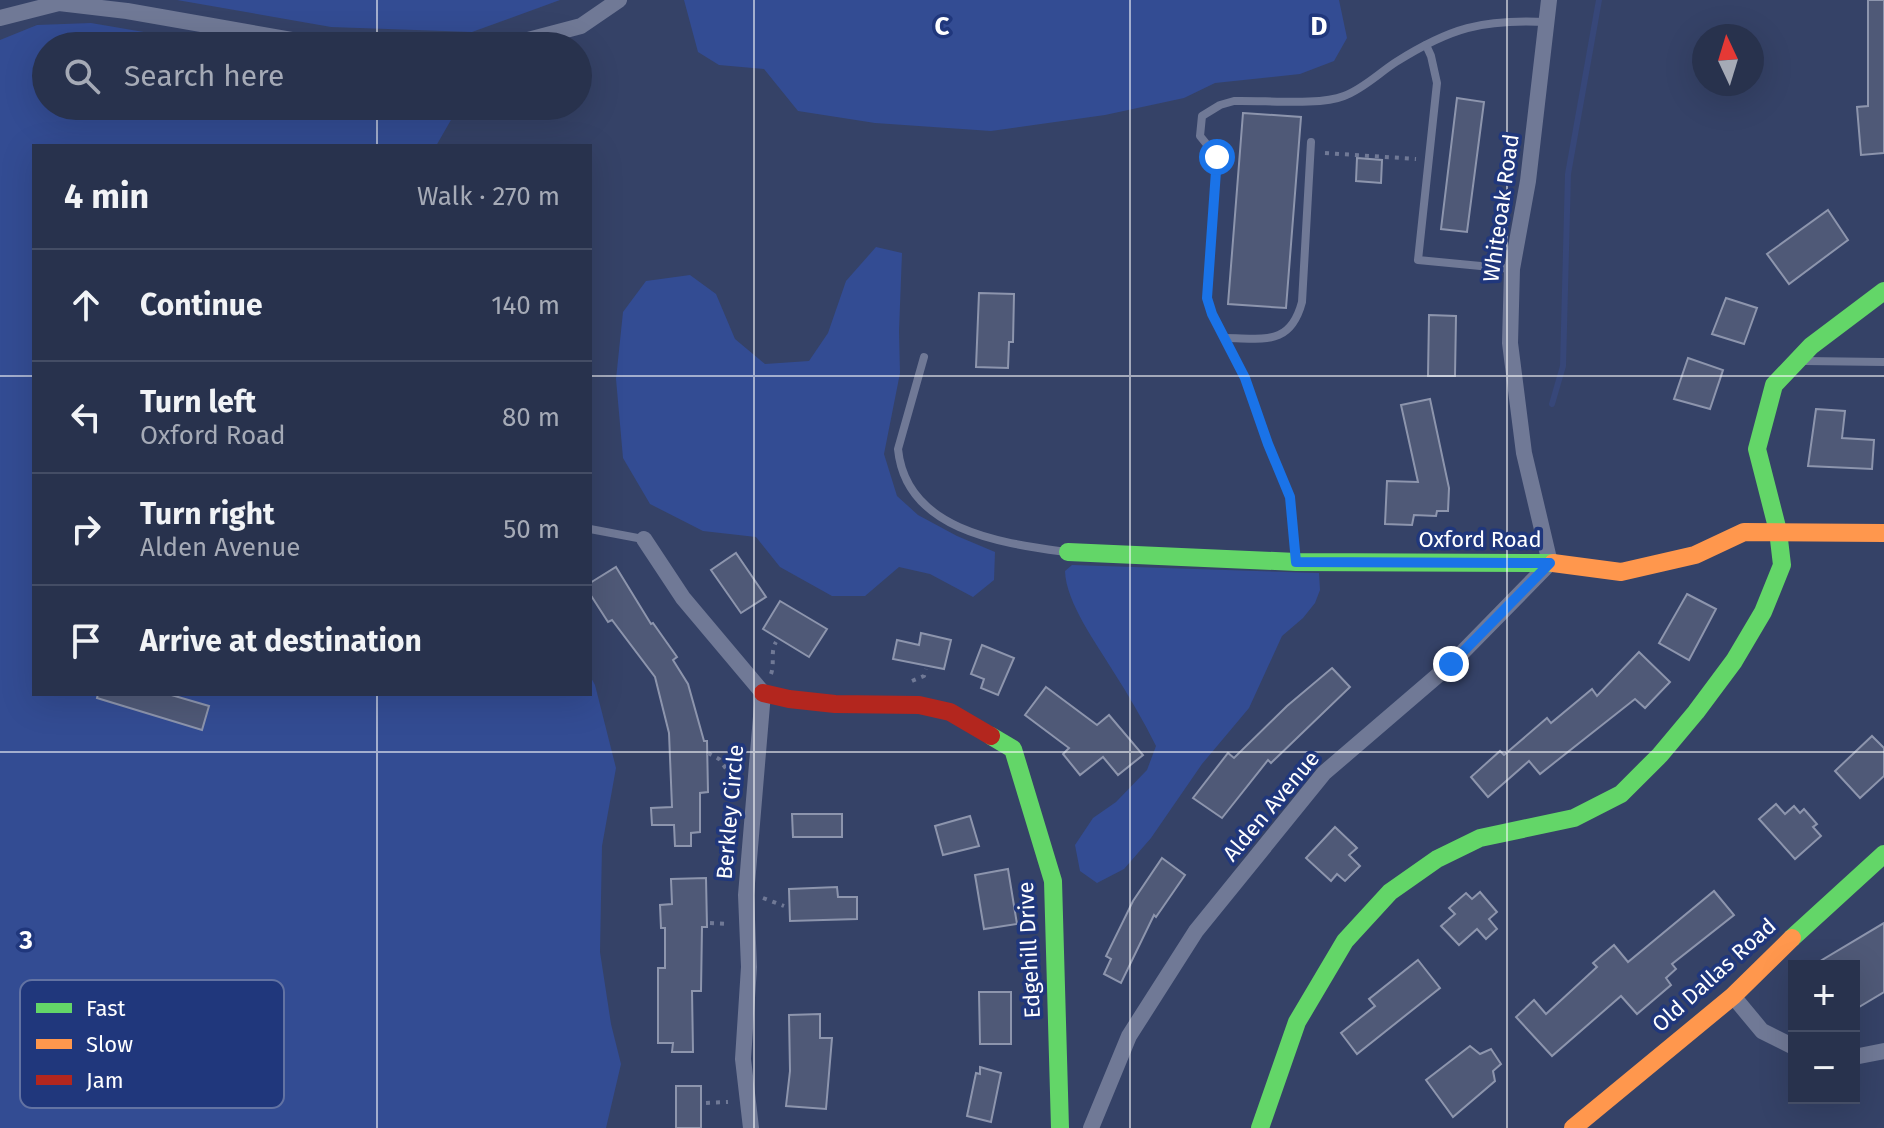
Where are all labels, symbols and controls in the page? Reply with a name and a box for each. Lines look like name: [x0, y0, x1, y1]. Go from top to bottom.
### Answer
text: C: [935, 11, 950, 42]
text: D: [1311, 11, 1328, 42]
north arrow: [1692, 24, 1764, 96]
search box: [32, 32, 592, 120]
icon: search: [60, 54, 104, 98]
text: Search here: [124, 58, 284, 94]
street label: Whiteoak Road: [1477, 132, 1525, 284]
route start: [1199, 139, 1235, 175]
text: 4 min: [64, 176, 149, 217]
text: Walk · 270 m: [417, 181, 560, 212]
icon: ahead: [64, 283, 108, 327]
text: Continue: [140, 287, 263, 323]
text: 140 m: [491, 290, 560, 321]
text: Turn left: [140, 384, 256, 420]
icon: left: [64, 395, 108, 439]
text: 80 m: [502, 402, 560, 433]
text: Oxford Road: [140, 420, 286, 451]
text: Turn right: [140, 496, 275, 532]
icon: right: [64, 507, 108, 551]
text: 50 m: [503, 514, 560, 545]
street label: Oxford Road: [1418, 526, 1542, 553]
text: Alden Avenue: [140, 532, 301, 563]
icon: arrive: [64, 619, 108, 663]
text: Arrive at destination: [140, 623, 422, 659]
route end: [1433, 646, 1469, 682]
street label: Berkley Circle: [711, 743, 749, 881]
street label: Alden Avenue: [1217, 745, 1325, 867]
street label: Edgehill Drive: [1012, 881, 1046, 1019]
street label: Old Dallas Road: [1646, 912, 1782, 1038]
text: 3: [18, 925, 33, 956]
map controls: [1788, 960, 1860, 1104]
button: +: [1788, 960, 1860, 1032]
legend: [20, 980, 284, 1108]
text: Fast: [86, 995, 126, 1022]
text: Slow: [86, 1031, 133, 1058]
button: −: [1788, 1032, 1860, 1104]
text: Jam: [86, 1067, 124, 1094]

